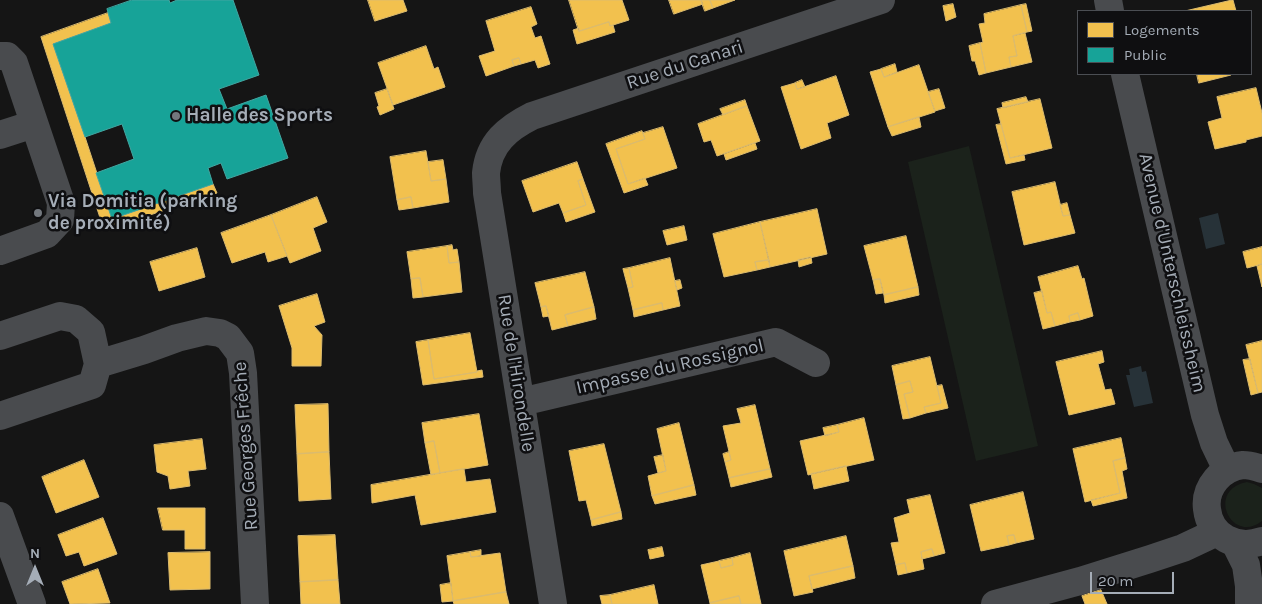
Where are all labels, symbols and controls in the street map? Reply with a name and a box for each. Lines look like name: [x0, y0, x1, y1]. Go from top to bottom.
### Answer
legend: [1077, 10, 1252, 75]
text: Logements: [1124, 21, 1200, 39]
street label: Rue du Canari: [624, 35, 746, 95]
text: Public: [1124, 46, 1167, 64]
place label: Halle des Sports: [186, 105, 333, 127]
marker: Halle des Sports: [170, 110, 182, 122]
street label: Avenue d'Unterschleissheim: [1133, 151, 1211, 395]
place label: Via Domitia (parking de proximité): [48, 191, 237, 235]
marker: Via Domitia (parking de proximité): [32, 207, 44, 219]
street label: Rue de l'Hirondelle: [492, 293, 540, 453]
street label: Impasse du Rossignol: [574, 334, 766, 400]
street label: Rue Georges Frêche: [229, 361, 263, 531]
north arrow: [10, 544, 60, 594]
text: N: [30, 545, 40, 562]
scale bar: [1092, 562, 1176, 594]
text: 20 m: [1098, 572, 1133, 590]

